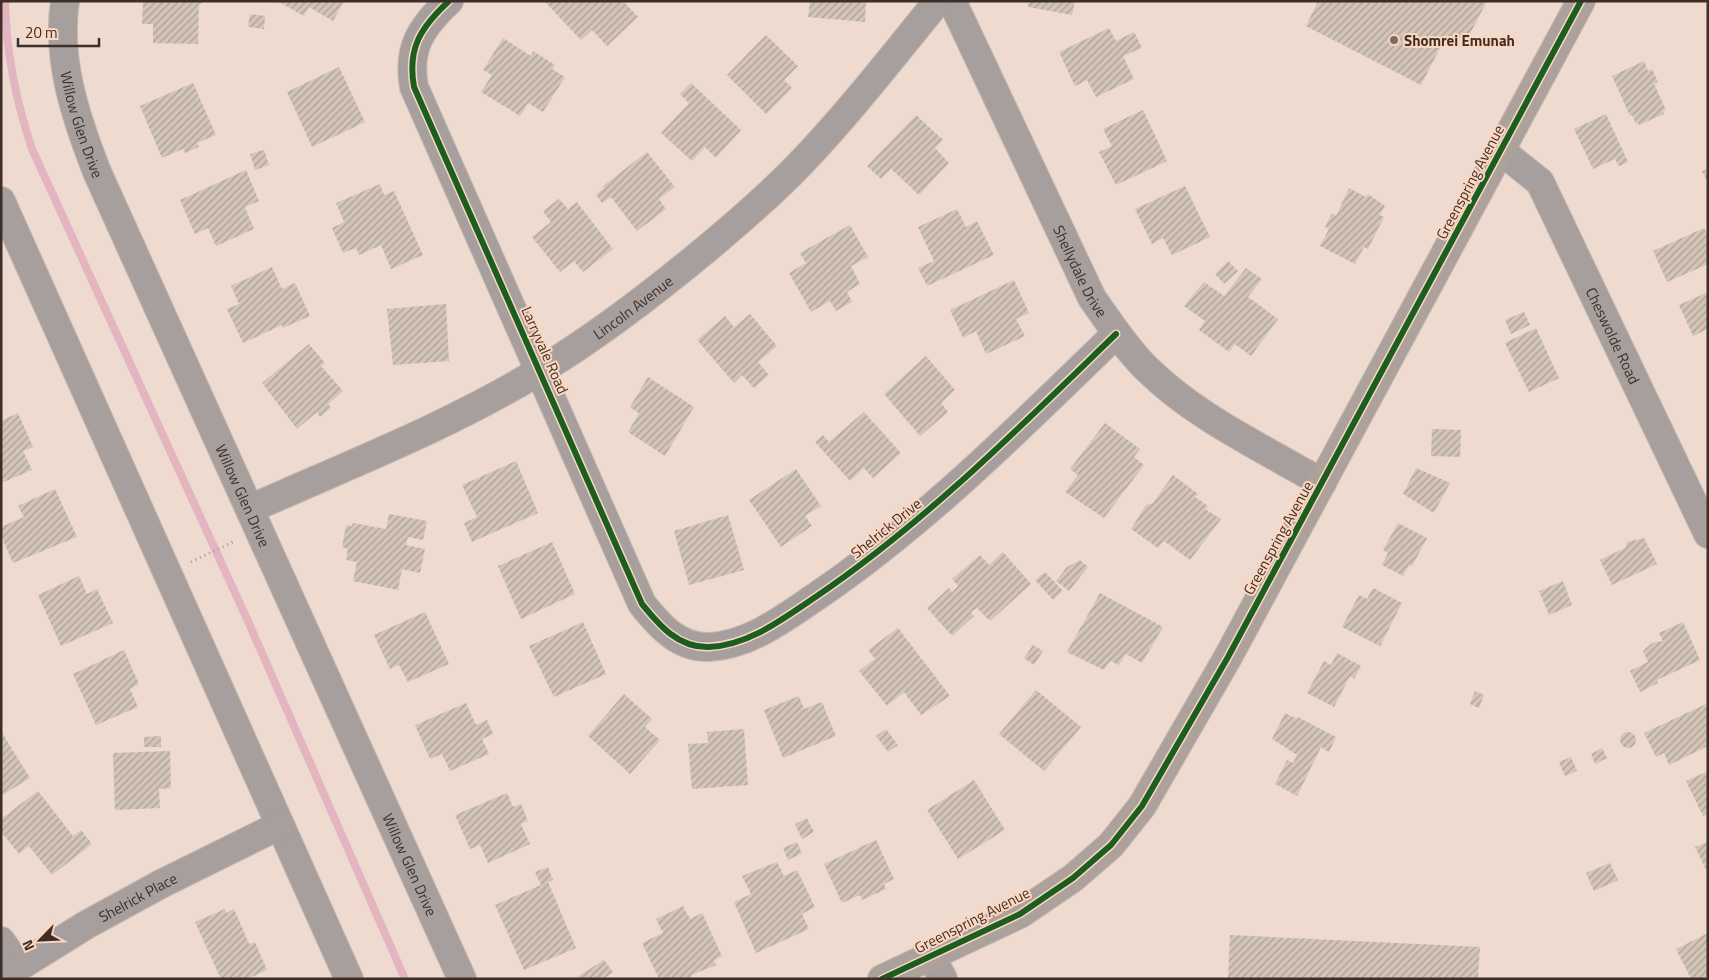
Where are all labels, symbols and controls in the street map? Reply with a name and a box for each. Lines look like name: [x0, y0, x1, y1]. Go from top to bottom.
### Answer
scale bar: [18, 15, 99, 47]
text: 20 m: [25, 21, 58, 44]
place label: Shomrei Emunah: [1404, 29, 1515, 52]
marker: Shomrei Emunah: [1388, 34, 1400, 46]
street label: Willow Glen Drive: [55, 69, 110, 182]
street label: Greenspring Avenue: [1430, 121, 1510, 243]
street label: Shellydale Drive: [1048, 221, 1113, 322]
street label: Lincoln Avenue: [588, 269, 678, 345]
street label: Cheswolde Road: [1580, 283, 1646, 388]
street label: Larryvale Road: [515, 302, 575, 398]
street label: Willow Glen Drive: [210, 440, 277, 551]
street label: Greenspring Avenue: [1237, 477, 1319, 599]
street label: Shelrick Drive: [846, 492, 926, 564]
street label: Willow Glen Drive: [377, 809, 443, 920]
street label: Shelrick Place: [94, 866, 181, 928]
street label: Greenspring Avenue: [910, 881, 1034, 959]
north arrow: [15, 915, 65, 965]
text: N: [16, 937, 39, 954]

